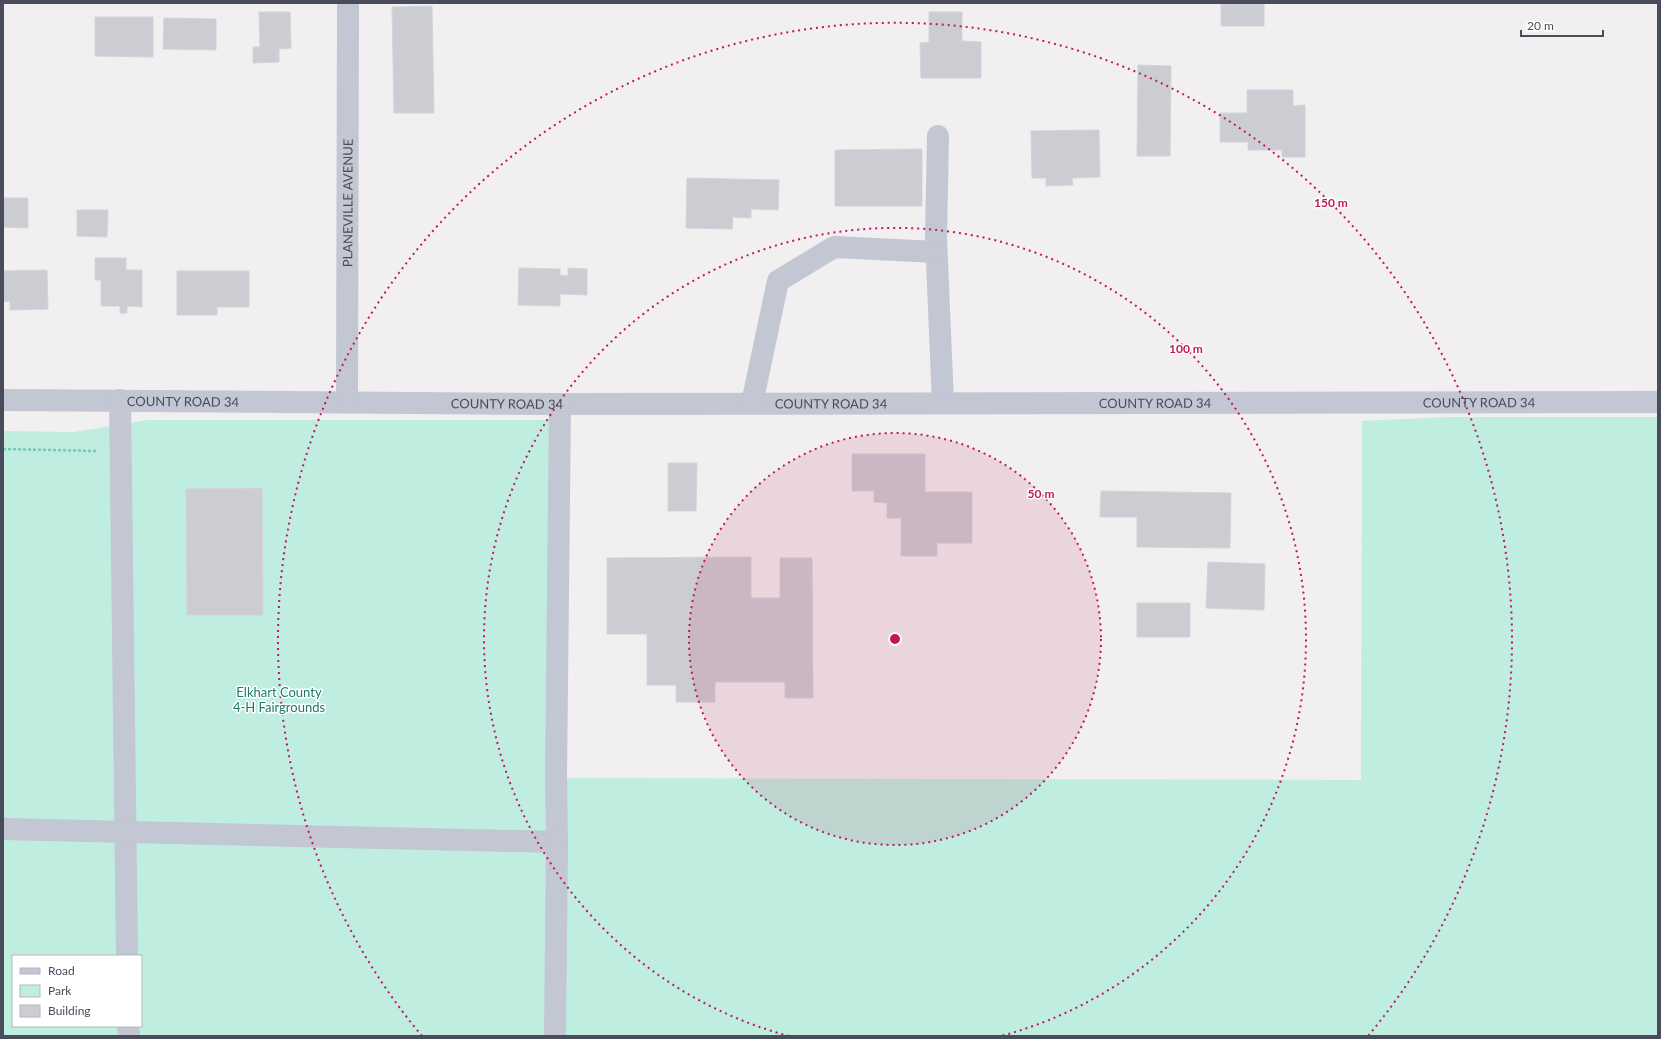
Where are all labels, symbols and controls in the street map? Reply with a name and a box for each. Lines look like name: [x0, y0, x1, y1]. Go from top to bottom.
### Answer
scale bar: [1521, 12, 1603, 38]
text: 20 m: [1527, 18, 1554, 33]
street label: PLANEVILLE AVENUE: [339, 139, 356, 267]
text: 150 m: [1314, 195, 1348, 210]
text: 100 m: [1169, 341, 1203, 356]
street label: COUNTY ROAD 34: [127, 393, 240, 410]
street label: COUNTY ROAD 34: [1423, 394, 1536, 410]
street label: COUNTY ROAD 34: [451, 395, 564, 412]
street label: COUNTY ROAD 34: [775, 395, 888, 412]
street label: COUNTY ROAD 34: [1099, 395, 1212, 411]
text: 50 m: [1028, 486, 1054, 501]
centre of rings: [888, 632, 902, 646]
park label: Elkhart County 4-H Fairgrounds: [233, 684, 325, 715]
legend: [12, 955, 142, 1027]
text: Road: [48, 963, 75, 978]
text: Park: [48, 983, 72, 998]
text: Building: [48, 1003, 91, 1018]

